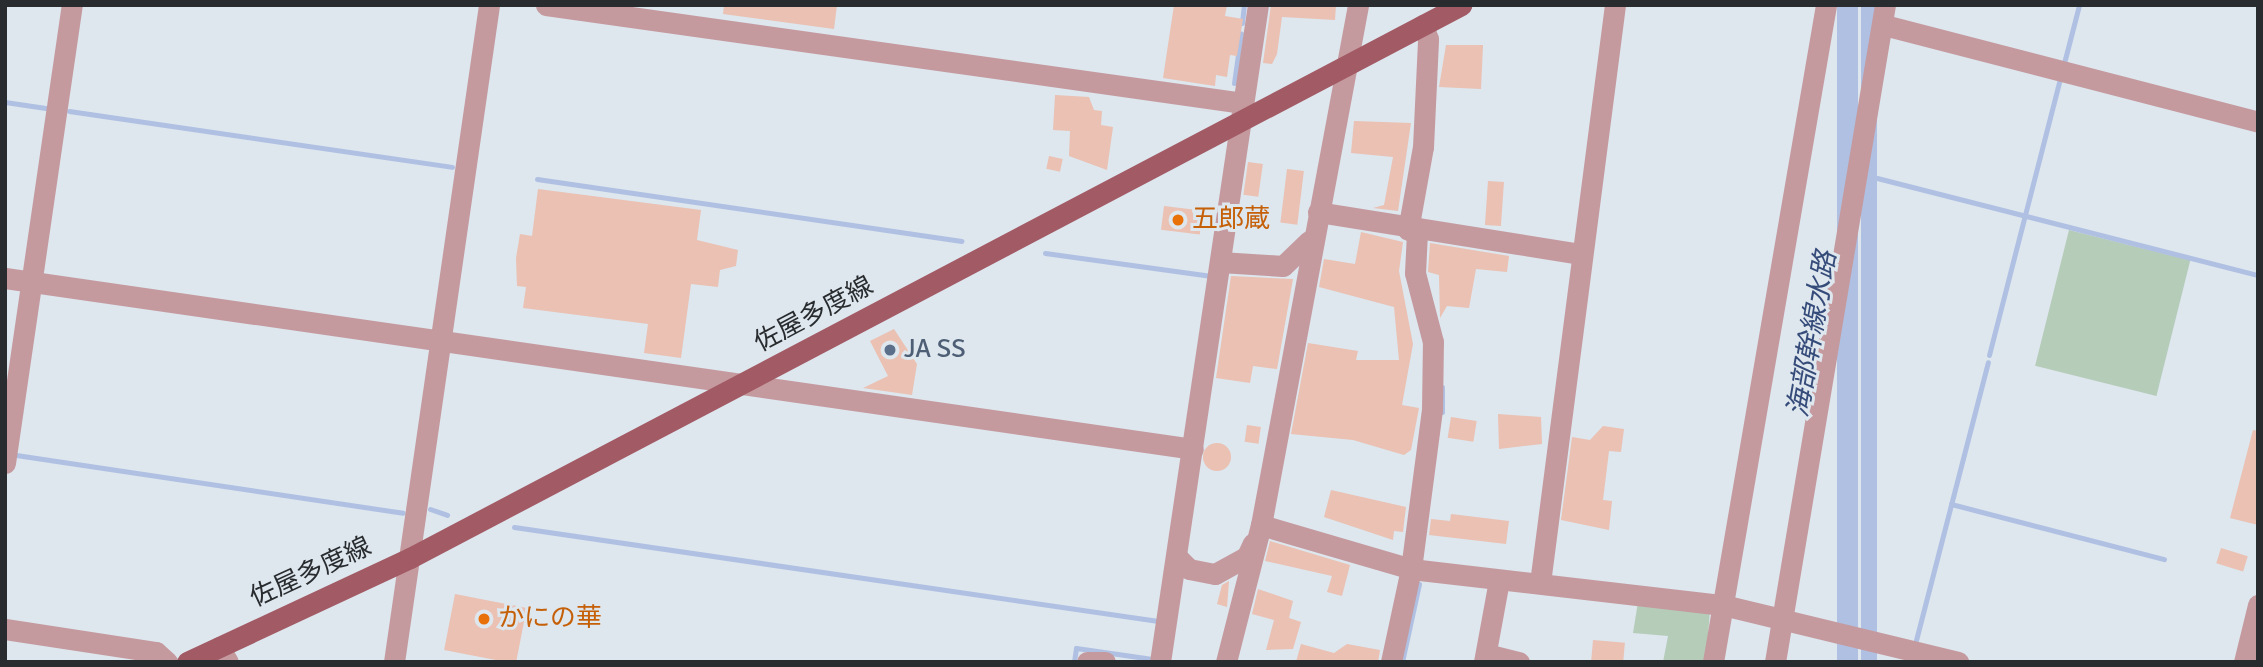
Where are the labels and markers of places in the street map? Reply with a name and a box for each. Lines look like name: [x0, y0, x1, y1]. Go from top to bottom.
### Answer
place label: 五郎蔵: [1192, 204, 1270, 236]
marker: 五郎蔵: [1170, 212, 1186, 228]
place label: JA SS: [904, 334, 966, 366]
marker: JA SS: [882, 342, 898, 358]
place label: かにの華: [498, 603, 602, 635]
marker: かにの華: [476, 611, 492, 627]

